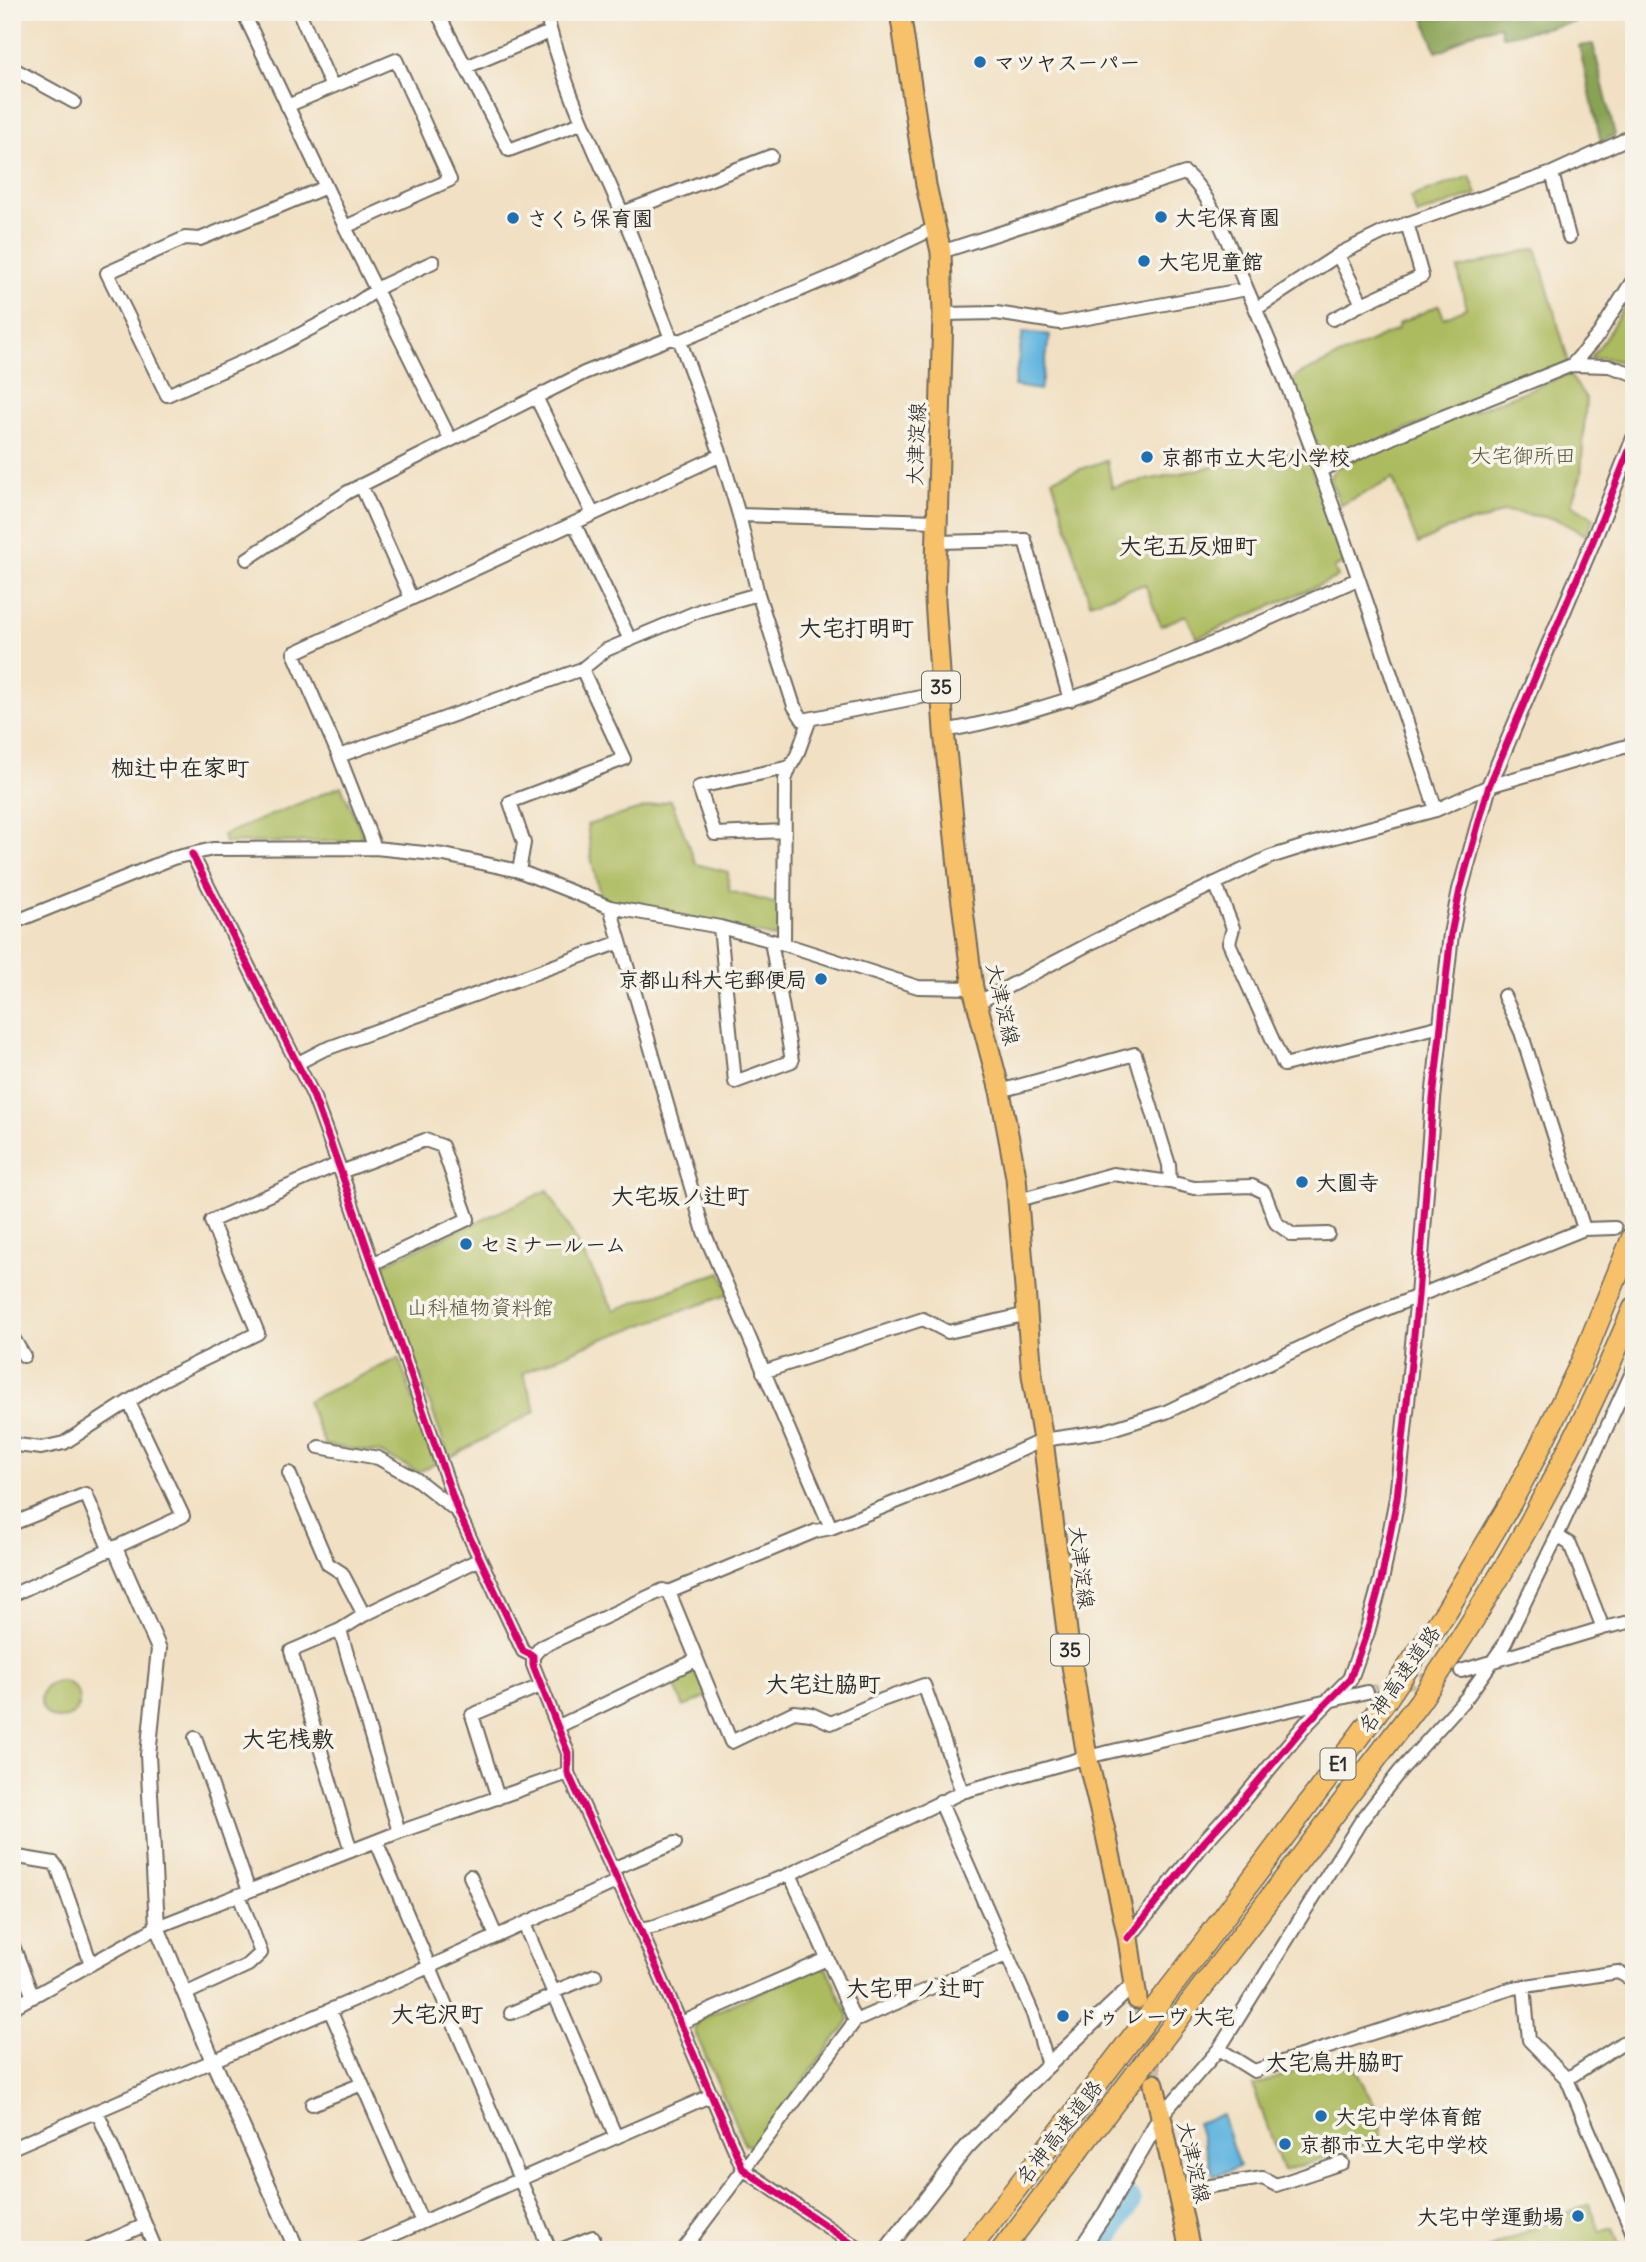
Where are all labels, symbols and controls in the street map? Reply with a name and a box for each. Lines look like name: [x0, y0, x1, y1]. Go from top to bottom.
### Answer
place label: マツヤスーパー: [994, 49, 1140, 76]
marker: マツヤスーパー: [972, 54, 988, 70]
place label: 大宅保育園: [1175, 204, 1280, 231]
place label: さくら保育園: [527, 205, 653, 232]
marker: 大宅保育園: [1153, 209, 1169, 225]
marker: さくら保育園: [505, 210, 521, 226]
place label: 大宅児童館: [1158, 248, 1263, 275]
marker: 大宅児童館: [1136, 253, 1152, 269]
street label: 大津淀線: [901, 402, 931, 486]
park label: 大宅御所田: [1471, 442, 1576, 469]
place label: 京都市立大宅小学校: [1161, 444, 1350, 471]
marker: 京都市立大宅小学校: [1139, 449, 1155, 465]
district label: 大宅五反畑町: [1119, 531, 1257, 560]
district label: 大宅打明町: [799, 613, 914, 642]
road number: 35: [922, 672, 960, 702]
district label: 椥辻中在家町: [111, 753, 249, 782]
street label: 大津淀線: [980, 960, 1026, 1048]
place label: 京都山科大宅郵便局: [618, 966, 807, 993]
marker: 京都山科大宅郵便局: [813, 971, 829, 987]
place label: 大圓寺: [1316, 1169, 1379, 1196]
marker: 大圓寺: [1294, 1174, 1310, 1190]
district label: 大宅坂ノ辻町: [611, 1181, 749, 1210]
place label: セミナールーム: [480, 1231, 626, 1258]
marker: セミナールーム: [458, 1236, 474, 1252]
park label: 山科植物資料館: [407, 1294, 554, 1321]
street label: 大津淀線: [1063, 1524, 1101, 1610]
street label: 名神高速道路: [1352, 1620, 1446, 1738]
road number: 35: [1051, 1634, 1089, 1666]
district label: 大宅辻脇町: [766, 1669, 881, 1698]
district label: 大宅桟敷: [242, 1724, 334, 1753]
road number: E1: [1320, 1748, 1356, 1780]
district label: 大宅甲ノ辻町: [846, 1973, 984, 2002]
district label: 大宅沢町: [391, 1999, 483, 2028]
place label: ドゥ レーヴ 大宅: [1077, 2003, 1235, 2030]
marker: ドゥ レーヴ 大宅: [1055, 2008, 1071, 2024]
district label: 大宅鳥井脇町: [1265, 2047, 1403, 2076]
street label: 名神高速道路: [1010, 2074, 1108, 2190]
place label: 大宅中学体育館: [1335, 2103, 1482, 2130]
marker: 大宅中学体育館: [1313, 2108, 1329, 2124]
street label: 大津淀線: [1171, 2118, 1217, 2206]
place label: 京都市立大宅中学校: [1299, 2131, 1488, 2158]
marker: 京都市立大宅中学校: [1277, 2136, 1293, 2152]
place label: 大宅中学運動場: [1417, 2203, 1564, 2230]
marker: 大宅中学運動場: [1570, 2208, 1586, 2224]

